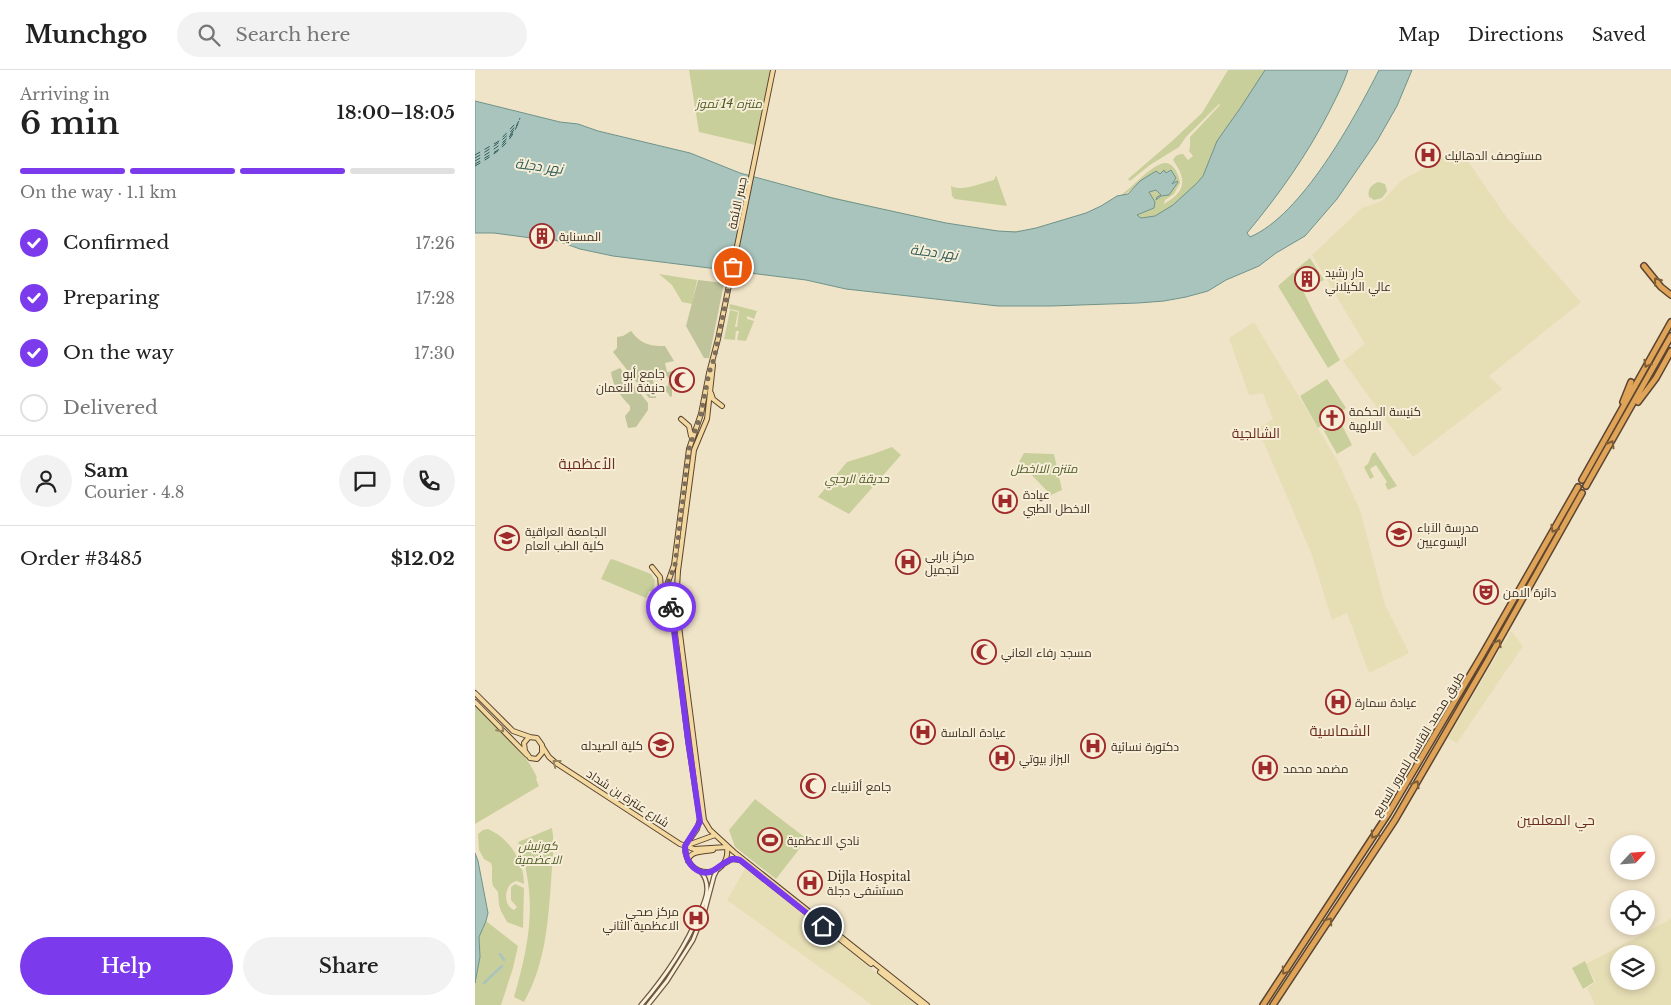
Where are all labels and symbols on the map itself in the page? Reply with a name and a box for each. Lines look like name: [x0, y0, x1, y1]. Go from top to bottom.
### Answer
park label: منتزه 14 تموز: [694, 96, 762, 111]
hospital icon: مستوصف الدهاليك: [1415, 142, 1441, 168]
place label: مستوصف الدهاليك: [1445, 148, 1542, 163]
water label: نهر دجلة: [514, 154, 565, 178]
street label: جسر الائمة: [724, 176, 750, 230]
building icon: المسناية: [529, 223, 555, 249]
place label: المسناية: [559, 229, 601, 244]
water label: نهر دجلة: [909, 240, 960, 264]
pin: [712, 246, 754, 288]
place label: دار رشيد عالي الكيلاني: [1325, 265, 1391, 297]
building icon: دار رشيد عالي الكيلاني: [1294, 266, 1320, 292]
one-way arrow: [1653, 278, 1662, 287]
one-way arrow: [1643, 359, 1653, 368]
place label: جامع أبو حنيفة النعمان: [596, 366, 665, 395]
mosque icon: جامع أبو حنيفة النعمان: [669, 367, 695, 393]
place label: كنيسة الحكمة الالهية: [1349, 404, 1421, 433]
church icon: كنيسة الحكمة الالهية: [1319, 405, 1345, 431]
district label: الشالجية: [1232, 424, 1280, 442]
one-way arrow: [1604, 440, 1614, 449]
district label: الأعظمية: [558, 454, 616, 473]
park label: متنزه الااخطل: [1011, 461, 1078, 476]
park label: حديقة الرحبي: [825, 471, 890, 489]
place label: عيادة الاخطل الطبي: [1023, 487, 1090, 519]
hospital icon: عيادة الاخطل الطبي: [992, 488, 1018, 514]
place label: مدرسة الآباء اليسوعيين: [1417, 520, 1479, 549]
school or university icon: مدرسة الآباء اليسوعيين: [1386, 521, 1412, 547]
place label: الجامعة العراقية كلية الطب العام: [525, 524, 607, 554]
one-way arrow: [1550, 524, 1560, 533]
school or university icon: الجامعة العراقية كلية الطب العام: [494, 525, 520, 551]
place label: مركز باربي لتجميل: [925, 548, 975, 577]
hospital icon: مركز باربي لتجميل: [895, 549, 921, 575]
theatre icon: دائرة الامن: [1473, 579, 1499, 605]
courier: [646, 582, 696, 632]
place label: دائرة الامن: [1503, 585, 1557, 600]
mosque icon: مسجد رفاء العاني: [971, 639, 997, 665]
one-way arrow: [1491, 640, 1501, 649]
place label: مسجد رفاء العاني: [1001, 645, 1092, 663]
street label: طريق محمد القاسم للمرور السريع: [1369, 669, 1468, 820]
hospital icon: عيادة سمارة: [1325, 689, 1351, 715]
place label: عيادة سمارة: [1355, 695, 1417, 710]
hospital icon: عيادة الماسة: [910, 719, 936, 745]
district label: الشماسية: [1309, 721, 1371, 740]
one-way arrow: [495, 723, 504, 732]
place label: عيادة الماسة: [941, 725, 1006, 740]
school or university icon: كلية الصيدله: [648, 732, 674, 758]
hospital icon: دكتورة نسائية: [1080, 733, 1106, 759]
place label: كلية الصيدله: [581, 738, 643, 753]
place label: دكتورة نسائية: [1111, 739, 1179, 754]
hospital icon: البزاز بيوتي: [989, 745, 1015, 771]
place label: البزاز بيوتي: [1019, 751, 1070, 769]
hospital icon: مضمد محمد: [1252, 755, 1278, 781]
one-way arrow: [553, 759, 562, 768]
place label: مضمد محمد: [1283, 761, 1348, 776]
street label: شارع عنترة بن شداد: [583, 766, 672, 831]
mosque icon: جامع ألأنبياء: [800, 773, 826, 799]
place label: جامع ألأنبياء: [831, 779, 891, 795]
one-way arrow: [1410, 780, 1420, 789]
district label: حي المعلمين: [1517, 811, 1595, 832]
sports icon: نادي الاعظمية: [757, 827, 783, 853]
one-way arrow: [1371, 830, 1381, 839]
place label: نادي الاعظمية: [787, 833, 859, 851]
north arrow: [1610, 835, 1655, 880]
park label: كورنيش الاعضمية: [515, 838, 563, 867]
place label: Dijla Hospital مستشفى دجلة: [827, 869, 911, 898]
hospital icon: Dijla Hospital مستشفى دجلة: [797, 870, 823, 896]
place label: مركز صحي الاعظمية الثاني: [603, 904, 679, 936]
hospital icon: مركز صحي الاعظمية الثاني: [683, 905, 709, 931]
pin: [802, 905, 844, 947]
one-way arrow: [1322, 917, 1332, 926]
one-way arrow: [1282, 966, 1291, 975]

